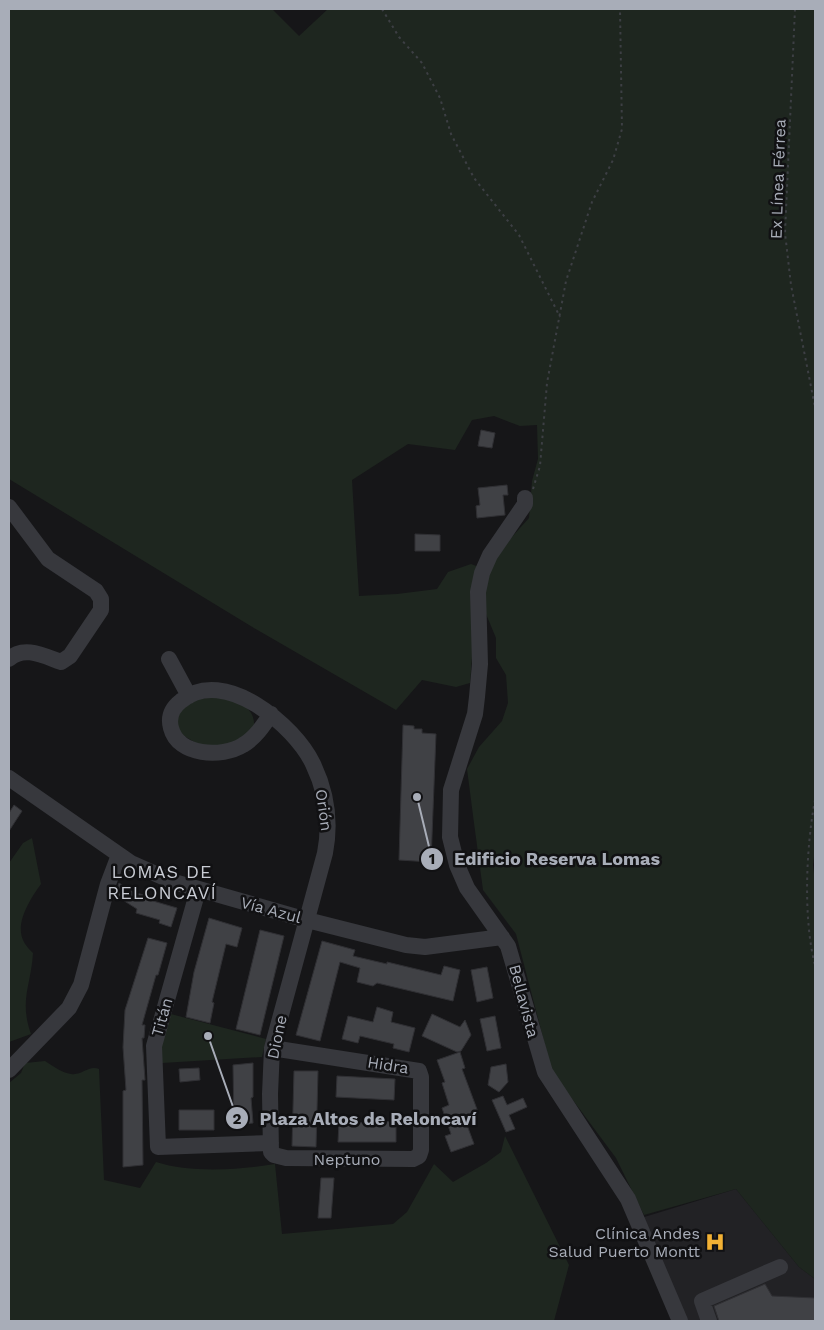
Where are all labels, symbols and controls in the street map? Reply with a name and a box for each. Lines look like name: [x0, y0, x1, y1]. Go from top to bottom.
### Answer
street label: Ex Línea Férrea: [766, 119, 790, 239]
street label: Orión: [312, 788, 336, 832]
callout: Edificio Reserva Lomas: [419, 843, 671, 876]
text: Edificio Reserva Lomas: [454, 848, 660, 869]
text: 1: [429, 850, 435, 868]
district label: LOMAS DE RELONCAVÍ: [107, 861, 217, 903]
street label: Vía Azul: [239, 893, 303, 927]
street label: Bellavista: [505, 962, 543, 1040]
street label: Titán: [147, 995, 177, 1039]
street label: Dione: [263, 1013, 291, 1061]
street label: Hidra: [366, 1052, 410, 1078]
callout: Plaza Altos de Reloncaví: [224, 1102, 487, 1135]
text: Plaza Altos de Reloncaví: [260, 1108, 477, 1129]
text: 2: [233, 1110, 242, 1128]
street label: Neptuno: [314, 1150, 380, 1169]
place label: Clínica Andes Salud Puerto Montt: [549, 1224, 700, 1261]
hospital icon: Clínica Andes Salud Puerto Montt: [704, 1231, 726, 1253]

